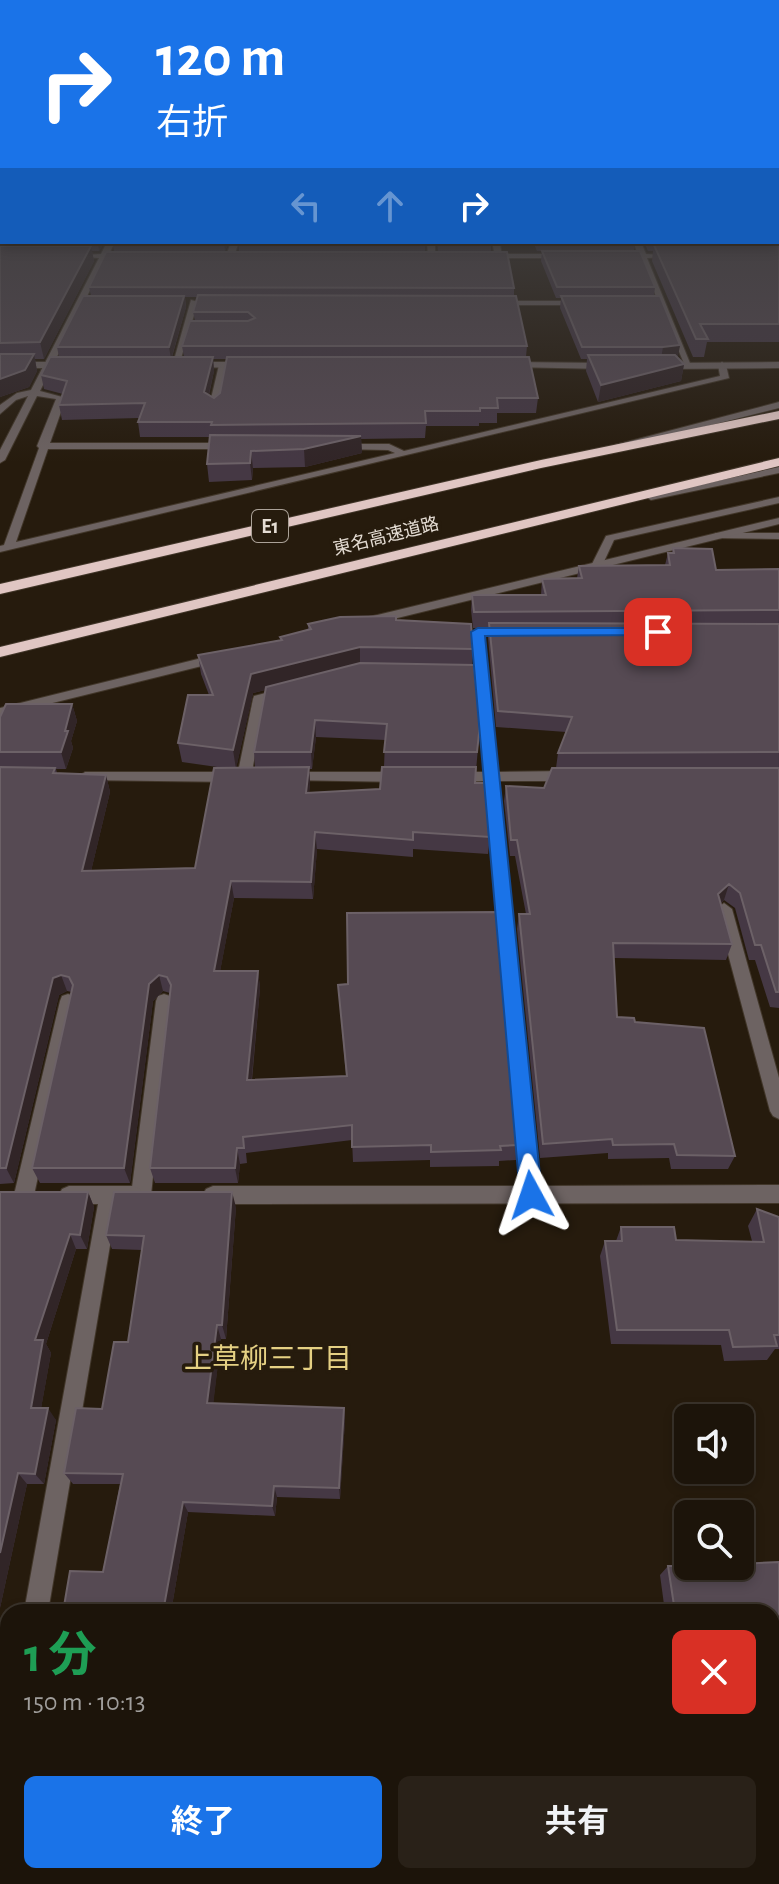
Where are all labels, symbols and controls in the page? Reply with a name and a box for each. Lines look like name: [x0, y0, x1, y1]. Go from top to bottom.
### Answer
text: 120 m: [156, 30, 285, 86]
icon: right: [24, 32, 128, 136]
text: 右折: [156, 105, 228, 141]
icon: left: [284, 184, 328, 228]
icon: ahead: [368, 184, 412, 228]
icon: right: [452, 184, 496, 228]
road number: E1: [252, 510, 288, 542]
street label: 東名高速道路: [331, 513, 441, 559]
pin: [624, 598, 692, 666]
icon: arrive: [636, 610, 680, 654]
position arrow: [489, 1153, 573, 1237]
district label: 上草柳三丁目: [184, 1344, 352, 1374]
map controls: [674, 1404, 754, 1580]
button: sound: [674, 1404, 754, 1484]
button: search: [674, 1500, 754, 1580]
button: close: [672, 1630, 756, 1714]
text: 1 分: [24, 1633, 97, 1681]
text: 150 m · 10:13: [24, 1689, 145, 1715]
button: 終了: [24, 1776, 382, 1868]
button: 共有: [398, 1776, 756, 1868]

